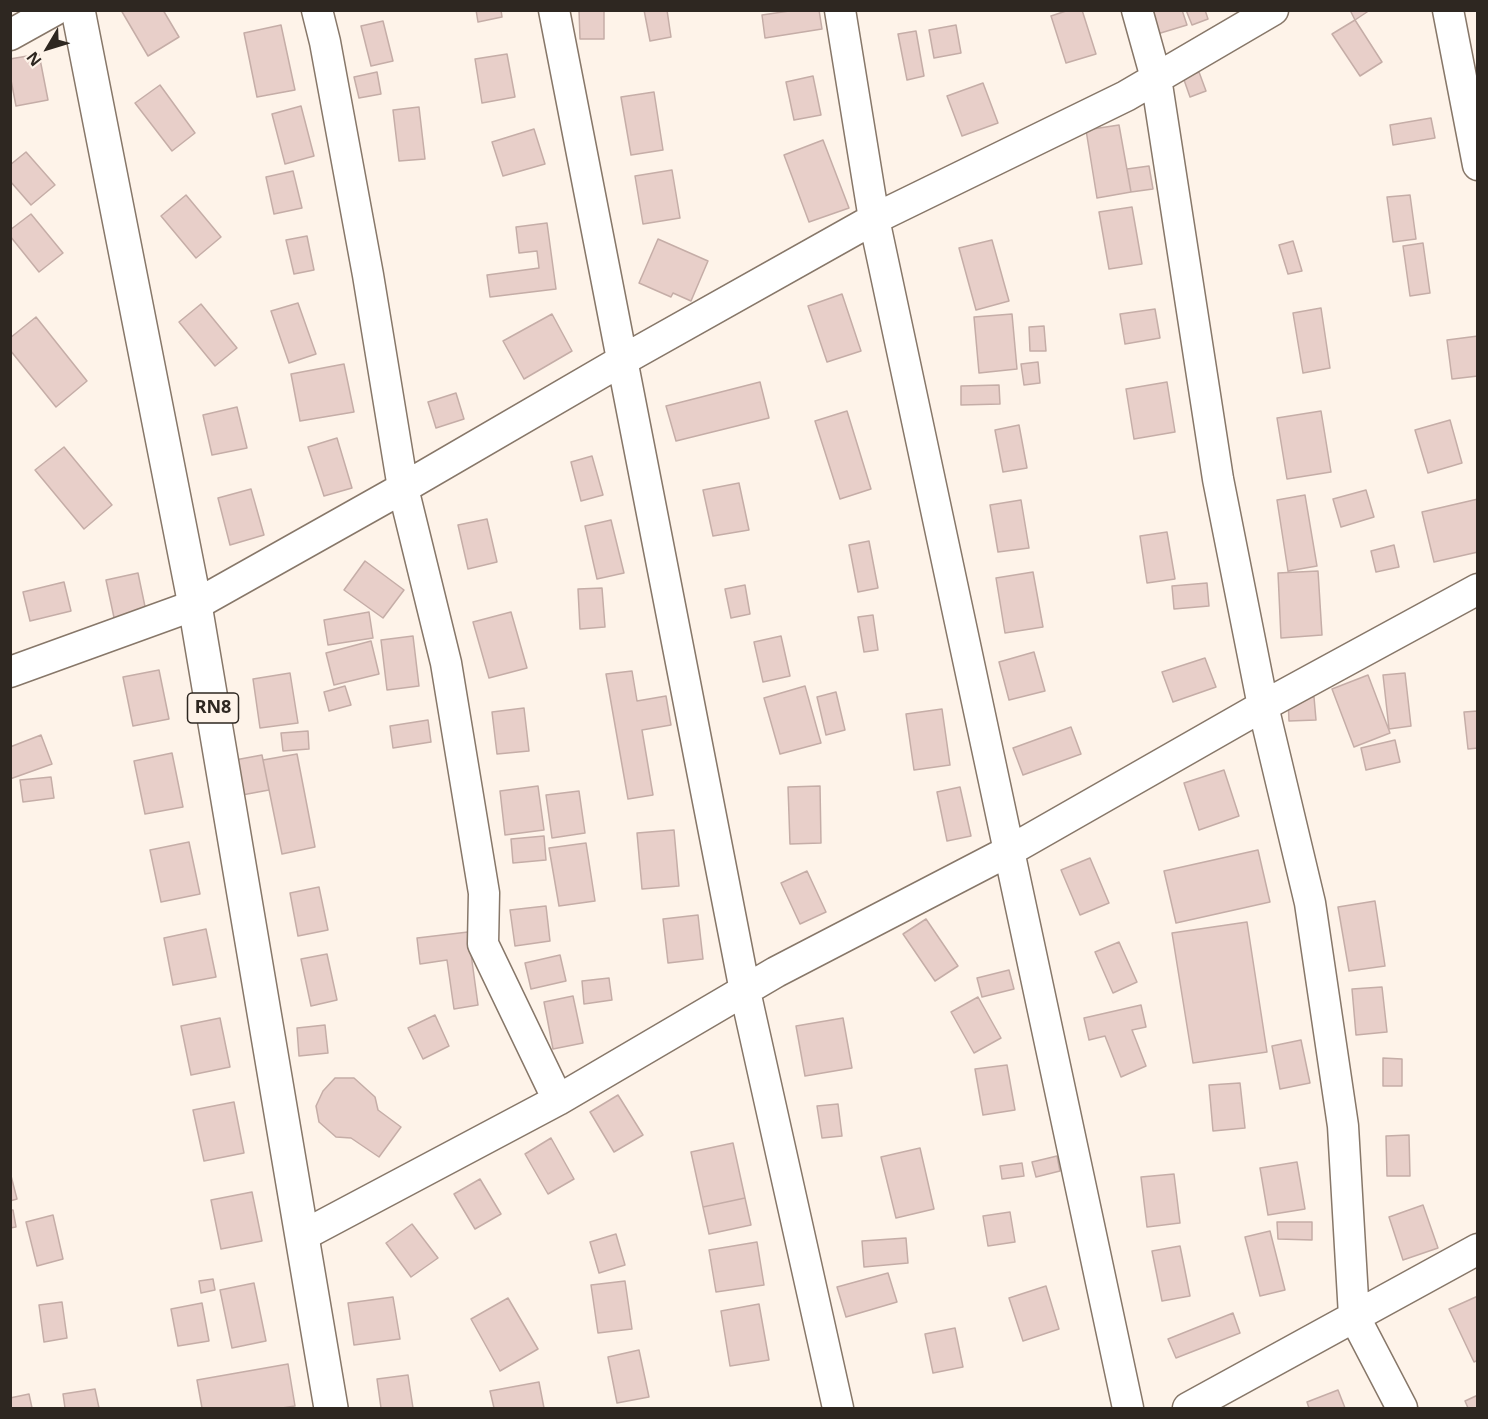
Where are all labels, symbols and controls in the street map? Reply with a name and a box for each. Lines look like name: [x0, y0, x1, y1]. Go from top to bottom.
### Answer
north arrow: [18, 18, 78, 78]
text: N: [21, 47, 46, 71]
road number: RN8: [188, 693, 238, 723]

